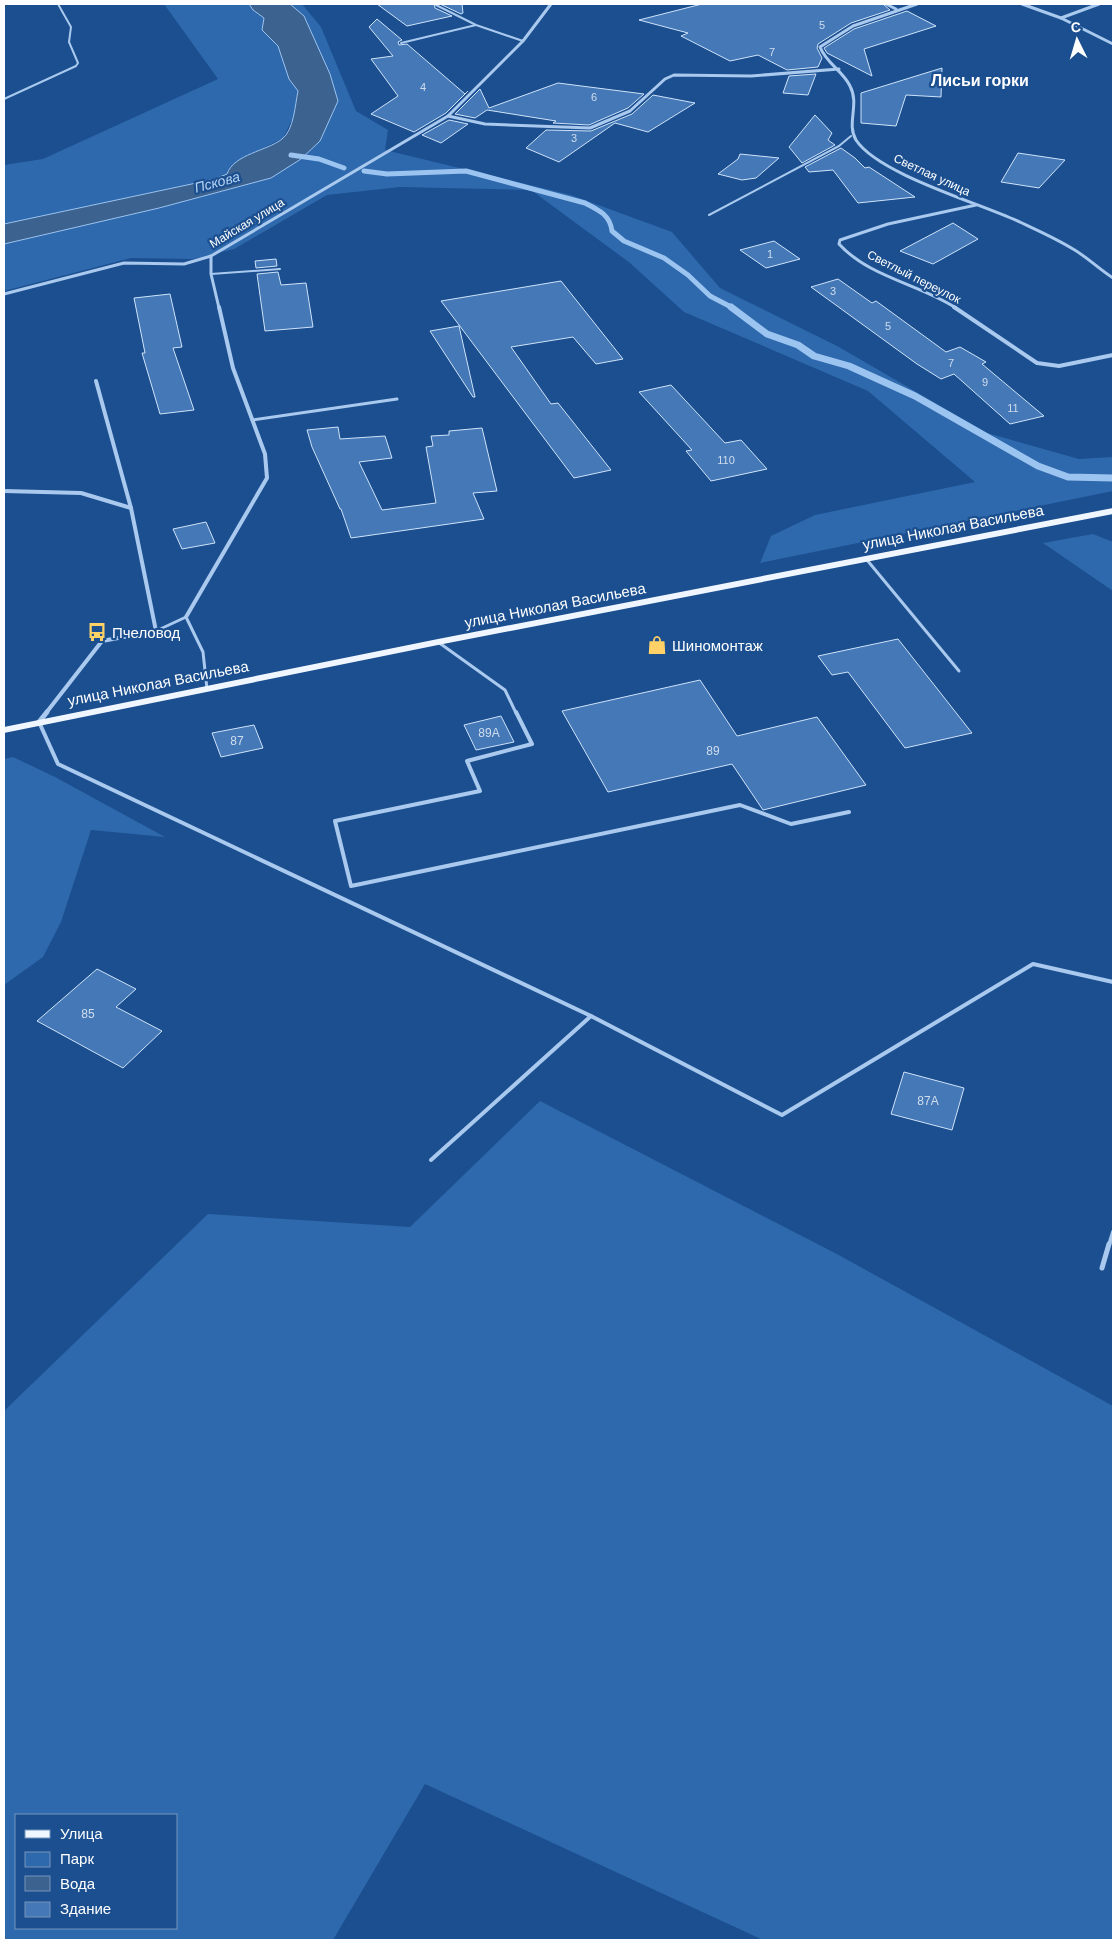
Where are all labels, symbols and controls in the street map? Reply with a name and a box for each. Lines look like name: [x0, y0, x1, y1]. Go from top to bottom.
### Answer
north arrow: [1052, 15, 1102, 65]
house number: 5: [819, 19, 825, 31]
text: С: [1070, 19, 1082, 35]
house number: 7: [769, 46, 775, 58]
district label: Лисьи горки: [931, 72, 1029, 89]
house number: 4: [420, 81, 426, 93]
house number: 6: [591, 91, 597, 103]
house number: 3: [571, 132, 577, 144]
street label: Светлая улица: [891, 151, 973, 199]
water label: Пскова: [193, 168, 242, 196]
street label: Майская улица: [207, 195, 287, 251]
street label: Светлый переулок: [865, 247, 964, 307]
house number: 1: [767, 248, 773, 260]
house number: 3: [830, 285, 836, 297]
house number: 5: [885, 320, 891, 332]
house number: 7: [948, 357, 954, 369]
house number: 9: [982, 376, 988, 388]
house number: 11: [1007, 402, 1019, 414]
house number: 110: [717, 454, 735, 466]
street label: улица Николая Васильева: [861, 501, 1046, 553]
street label: улица Николая Васильева: [463, 579, 648, 631]
bus stop icon: Пчеловод: [86, 621, 108, 643]
place label: Пчеловод: [112, 624, 181, 641]
shop icon: Шиномонтаж: [646, 634, 668, 656]
place label: Шиномонтаж: [672, 637, 763, 654]
street label: улица Николая Васильева: [66, 657, 251, 709]
house number: 89А: [478, 726, 500, 740]
house number: 87: [230, 734, 244, 748]
house number: 89: [706, 744, 720, 758]
house number: 85: [81, 1007, 95, 1021]
house number: 87А: [917, 1094, 939, 1108]
legend: [15, 1814, 178, 1929]
text: Улица: [60, 1825, 103, 1842]
text: Парк: [60, 1850, 94, 1867]
text: Вода: [60, 1875, 96, 1892]
text: Здание: [60, 1900, 111, 1917]

